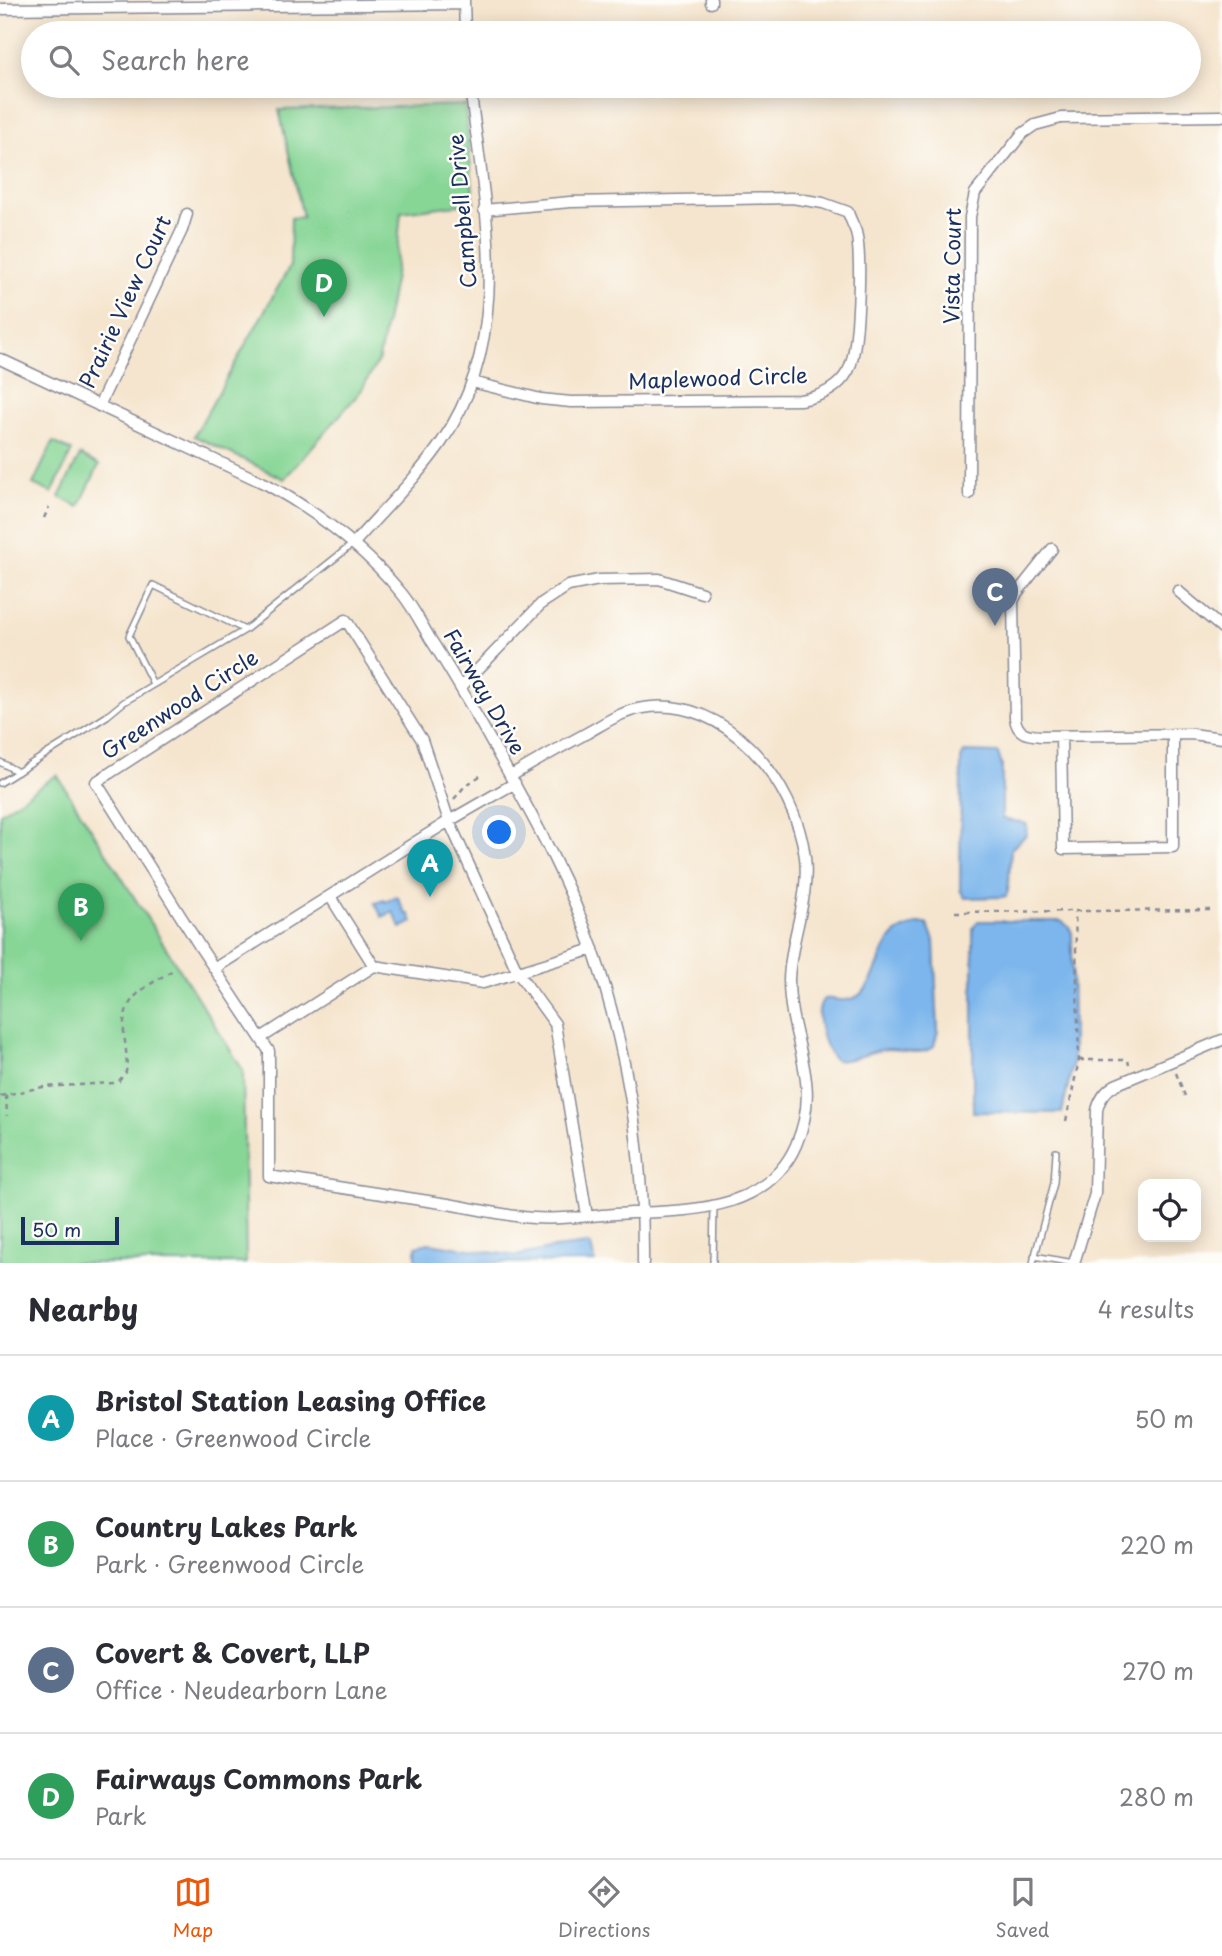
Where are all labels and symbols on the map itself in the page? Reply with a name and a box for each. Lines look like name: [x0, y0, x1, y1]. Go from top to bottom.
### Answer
street label: Campbell Drive: [438, 133, 484, 290]
street label: Vista Court: [934, 207, 968, 324]
street label: Prairie View Court: [70, 210, 178, 393]
pin: D: [301, 259, 347, 317]
street label: Maplewood Circle: [628, 358, 808, 396]
pin: C: [972, 568, 1018, 626]
street label: Fairway Drive: [437, 622, 535, 760]
street label: Greenwood Circle: [94, 640, 264, 766]
your location: [482, 815, 516, 849]
pin: A: [407, 839, 453, 897]
pin: B: [58, 883, 104, 941]
scale bar: [21, 1214, 119, 1246]

